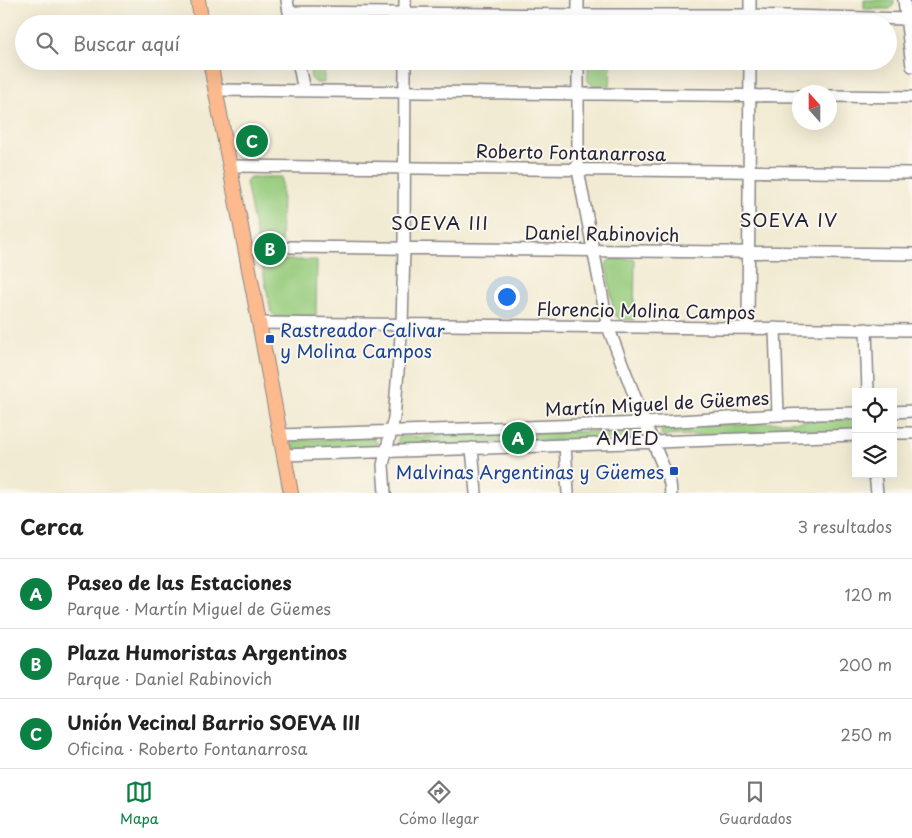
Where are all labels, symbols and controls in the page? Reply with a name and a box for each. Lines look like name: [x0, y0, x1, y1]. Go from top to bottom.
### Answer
search box: [15, 15, 897, 70]
icon: search: [33, 29, 61, 57]
text: Buscar aquí: [73, 29, 180, 57]
north arrow: [792, 85, 837, 130]
pin: C: [236, 122, 268, 160]
street label: Roberto Fontanarrosa: [476, 137, 667, 167]
district label: SOEVA IV: [740, 205, 838, 233]
district label: SOEVA III: [391, 208, 489, 236]
street label: Daniel Rabinovich: [524, 218, 680, 248]
pin: B: [254, 230, 286, 268]
your location: [494, 284, 520, 310]
street label: Florencio Molina Campos: [536, 295, 756, 325]
place label: Rastreador Calivar y Molina Campos: [280, 316, 446, 364]
marker: Rastreador Calivar y Molina Campos: [264, 333, 276, 345]
street label: Martín Miguel de Güemes: [544, 384, 770, 422]
map controls: [852, 388, 897, 478]
button: locate: [852, 388, 897, 433]
pin: A: [502, 419, 534, 457]
district label: AMED: [596, 423, 660, 451]
button: layers: [852, 433, 897, 478]
place label: Malvinas Argentinas y Güemes: [396, 458, 664, 485]
marker: Malvinas Argentinas y Güemes: [668, 465, 680, 477]
text: Cerca: [20, 510, 84, 542]
text: 3 resultados: [797, 514, 892, 538]
text: Paseo de las Estaciones: [67, 568, 292, 596]
text: A: [30, 582, 42, 606]
text: 120 m: [845, 582, 892, 606]
text: Parque · Martín Miguel de Güemes: [67, 596, 331, 620]
text: Plaza Humoristas Argentinos: [67, 638, 347, 666]
text: B: [31, 652, 41, 676]
text: 200 m: [839, 652, 892, 676]
text: Parque · Daniel Rabinovich: [67, 666, 272, 690]
text: Unión Vecinal Barrio SOEVA III: [67, 708, 360, 736]
text: C: [30, 722, 42, 746]
text: 250 m: [841, 722, 892, 746]
text: Oficina · Roberto Fontanarrosa: [67, 736, 307, 760]
tab: Mapa: [120, 778, 159, 829]
tab: Cómo llegar: [399, 778, 479, 829]
tab: Guardados: [719, 778, 792, 829]

